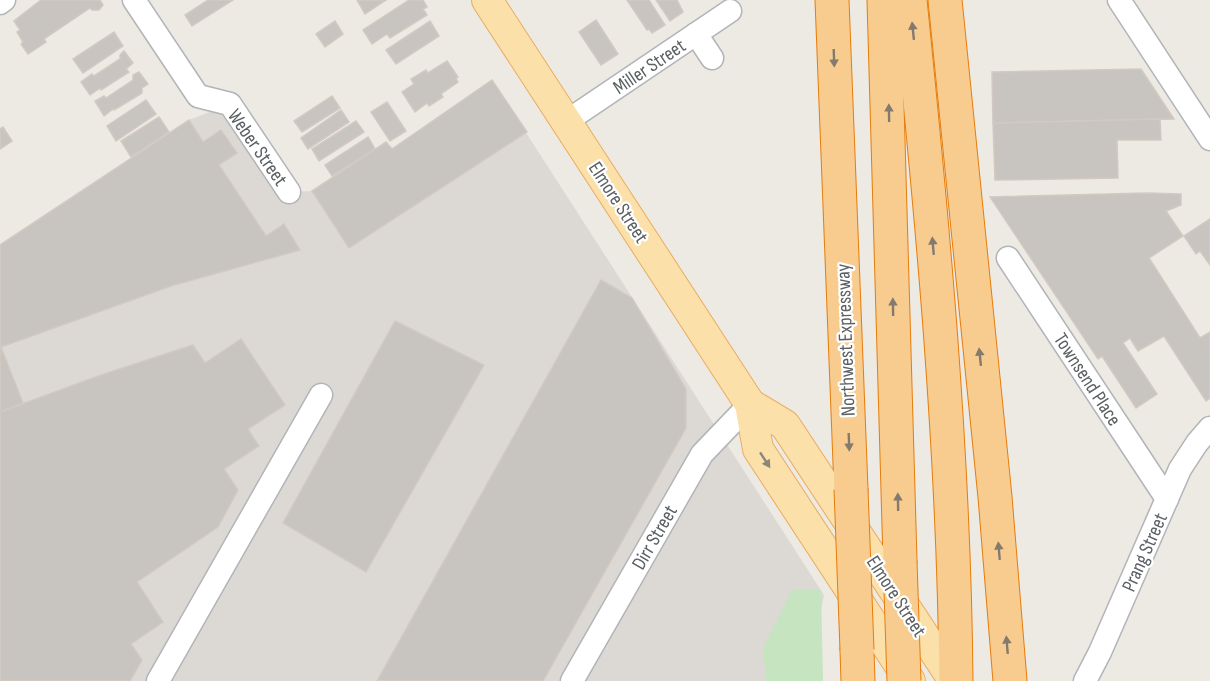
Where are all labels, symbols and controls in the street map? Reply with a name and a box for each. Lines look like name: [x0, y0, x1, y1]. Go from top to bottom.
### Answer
one-way arrow: [908, 22, 918, 41]
street label: Miller Street: [609, 34, 690, 100]
one-way arrow: [830, 49, 839, 68]
one-way arrow: [884, 103, 893, 122]
street label: Weber Street: [222, 105, 292, 191]
street label: Elmore Street: [583, 157, 653, 248]
one-way arrow: [928, 237, 938, 256]
street label: Northwest Expressway: [831, 263, 861, 417]
one-way arrow: [889, 298, 898, 317]
street label: Townsend Place: [1048, 329, 1126, 430]
one-way arrow: [975, 348, 985, 367]
one-way arrow: [845, 433, 854, 452]
one-way arrow: [759, 452, 770, 468]
one-way arrow: [893, 493, 903, 512]
street label: Dirr Street: [627, 501, 683, 574]
street label: Prang Street: [1117, 509, 1173, 595]
one-way arrow: [994, 542, 1004, 561]
street label: Elmore Street: [861, 551, 931, 642]
one-way arrow: [1002, 636, 1012, 655]

